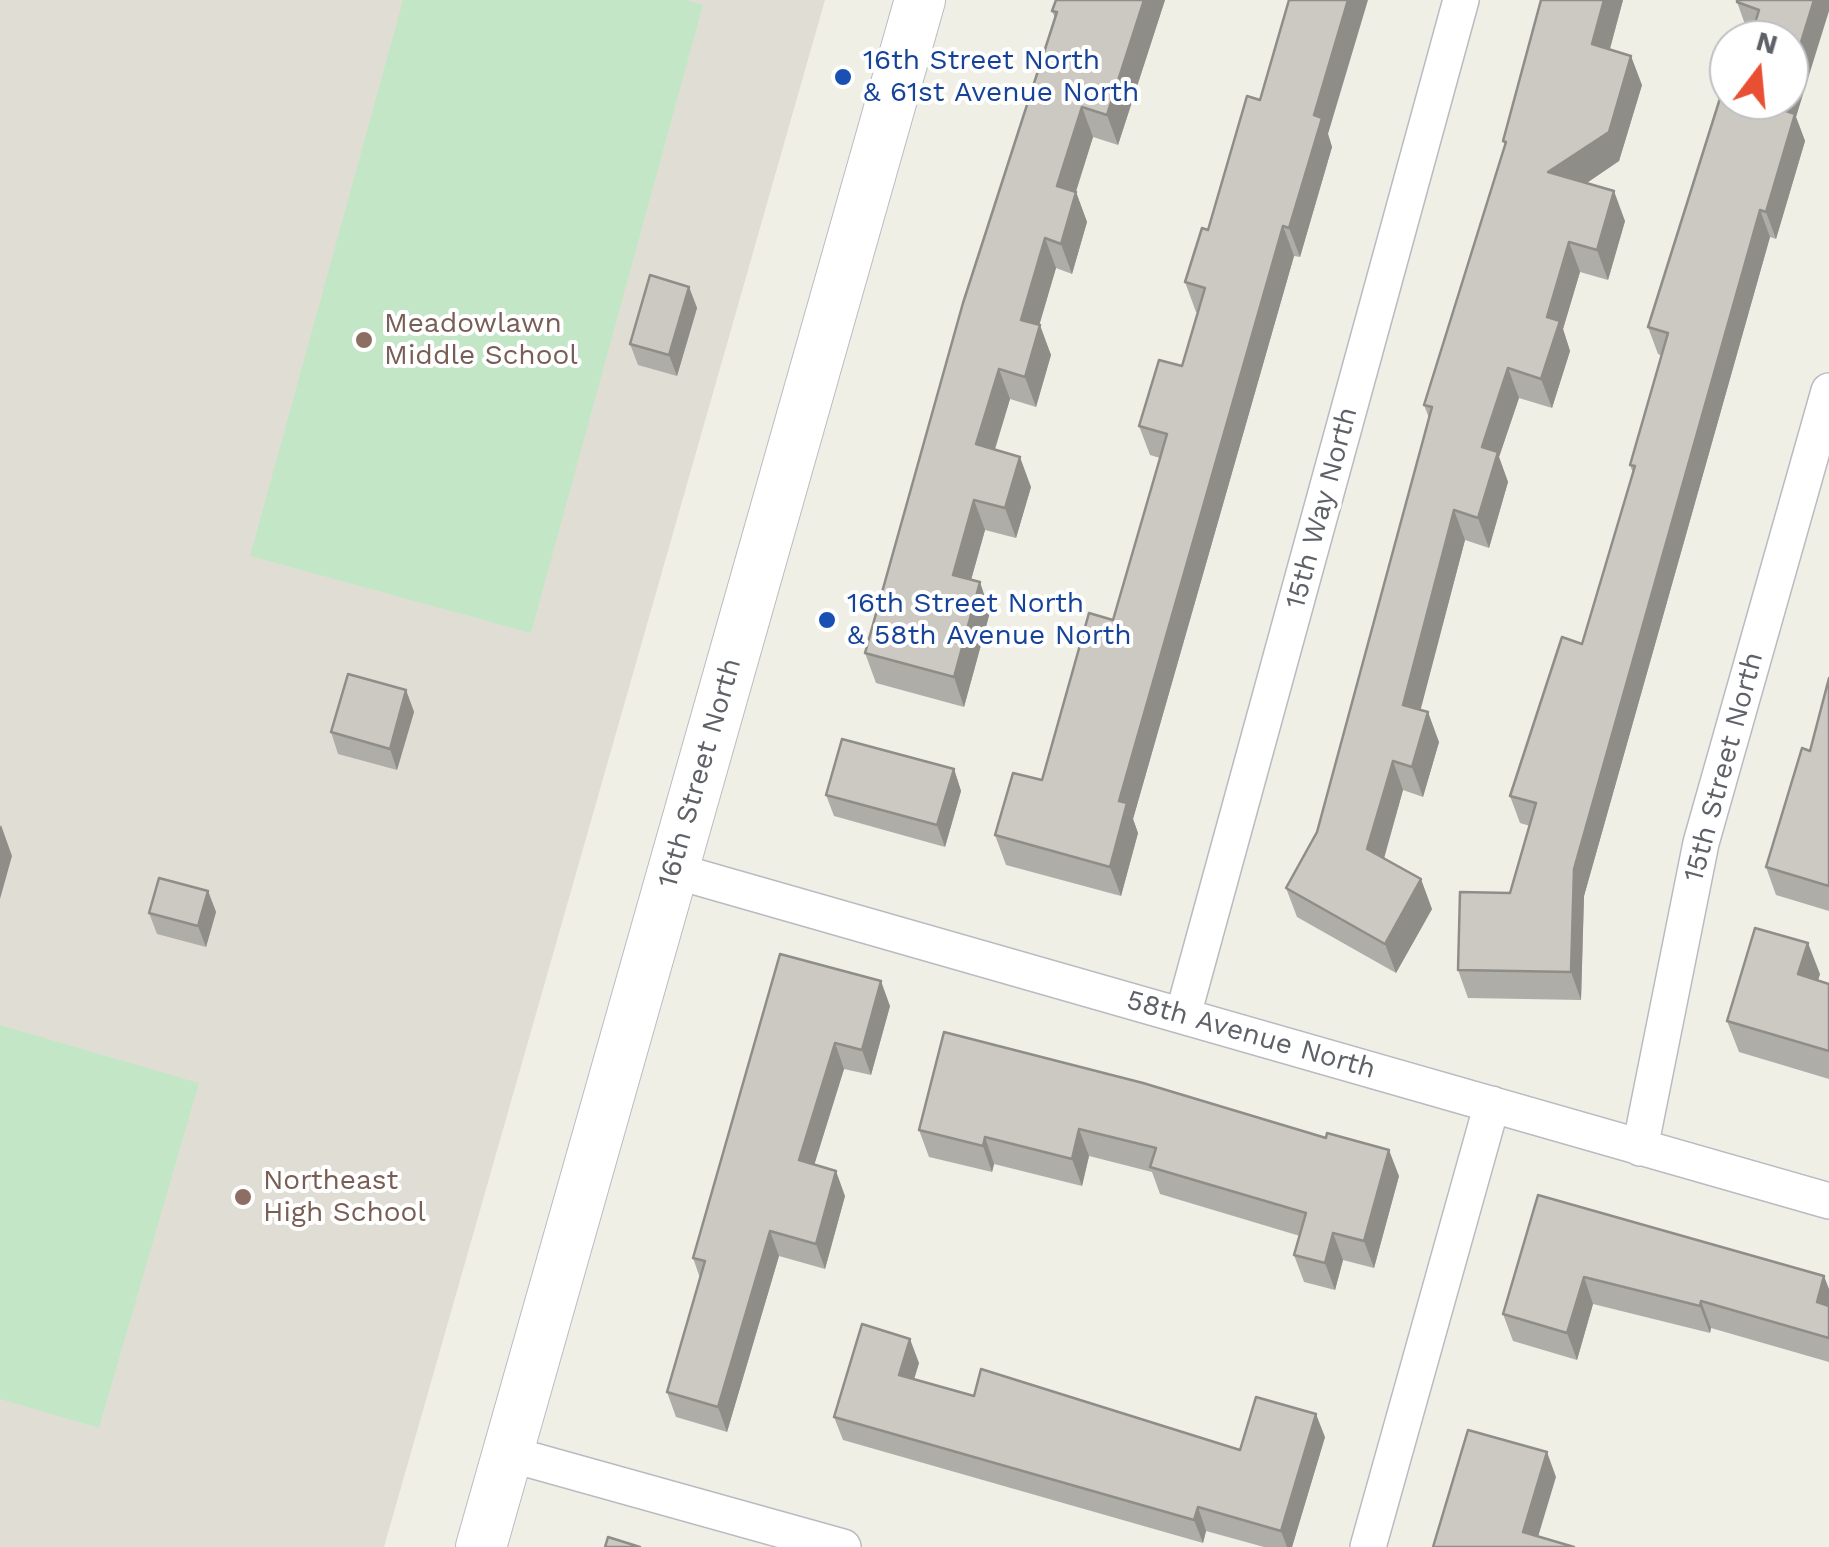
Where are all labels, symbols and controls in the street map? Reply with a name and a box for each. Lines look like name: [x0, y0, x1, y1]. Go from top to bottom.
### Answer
north arrow: [1709, 20, 1809, 120]
text: N: [1752, 24, 1781, 61]
place label: 16th Street North & 61st Avenue North: [863, 44, 1139, 110]
marker: 16th Street North & 61st Avenue North: [832, 66, 854, 88]
place label: Meadowlawn Middle School: [384, 307, 578, 373]
marker: Meadowlawn Middle School: [353, 329, 375, 351]
street label: 15th Way North: [1279, 403, 1365, 613]
place label: 16th Street North & 58th Avenue North: [847, 587, 1132, 653]
marker: 16th Street North & 58th Avenue North: [816, 609, 838, 631]
street label: 15th Street North: [1677, 648, 1771, 886]
street label: 16th Street North: [651, 654, 749, 892]
street label: 58th Avenue North: [1123, 983, 1379, 1087]
place label: Northeast High School: [263, 1164, 426, 1230]
marker: Northeast High School: [232, 1186, 254, 1208]

